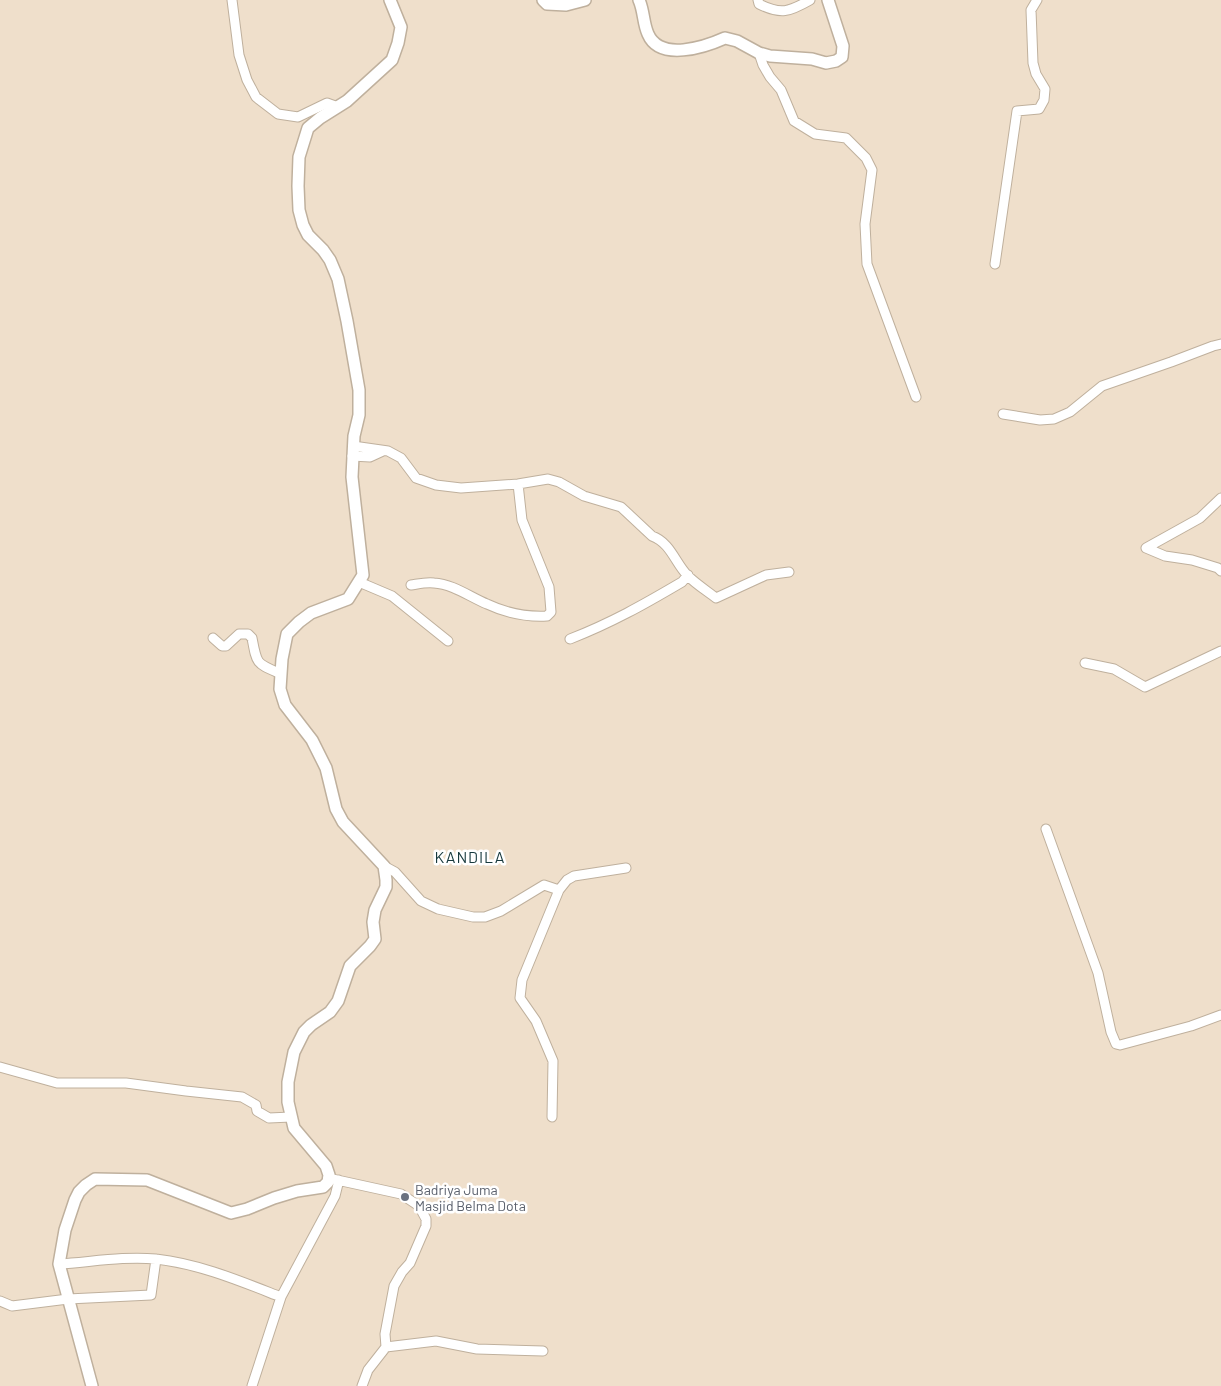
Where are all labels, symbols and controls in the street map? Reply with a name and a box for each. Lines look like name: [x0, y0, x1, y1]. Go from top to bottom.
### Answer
district label: KANDILA: [434, 847, 506, 866]
place label: Badriya Juma Masjid Belma Dota: [415, 1181, 526, 1214]
marker: Badriya Juma Masjid Belma Dota: [399, 1191, 411, 1203]

